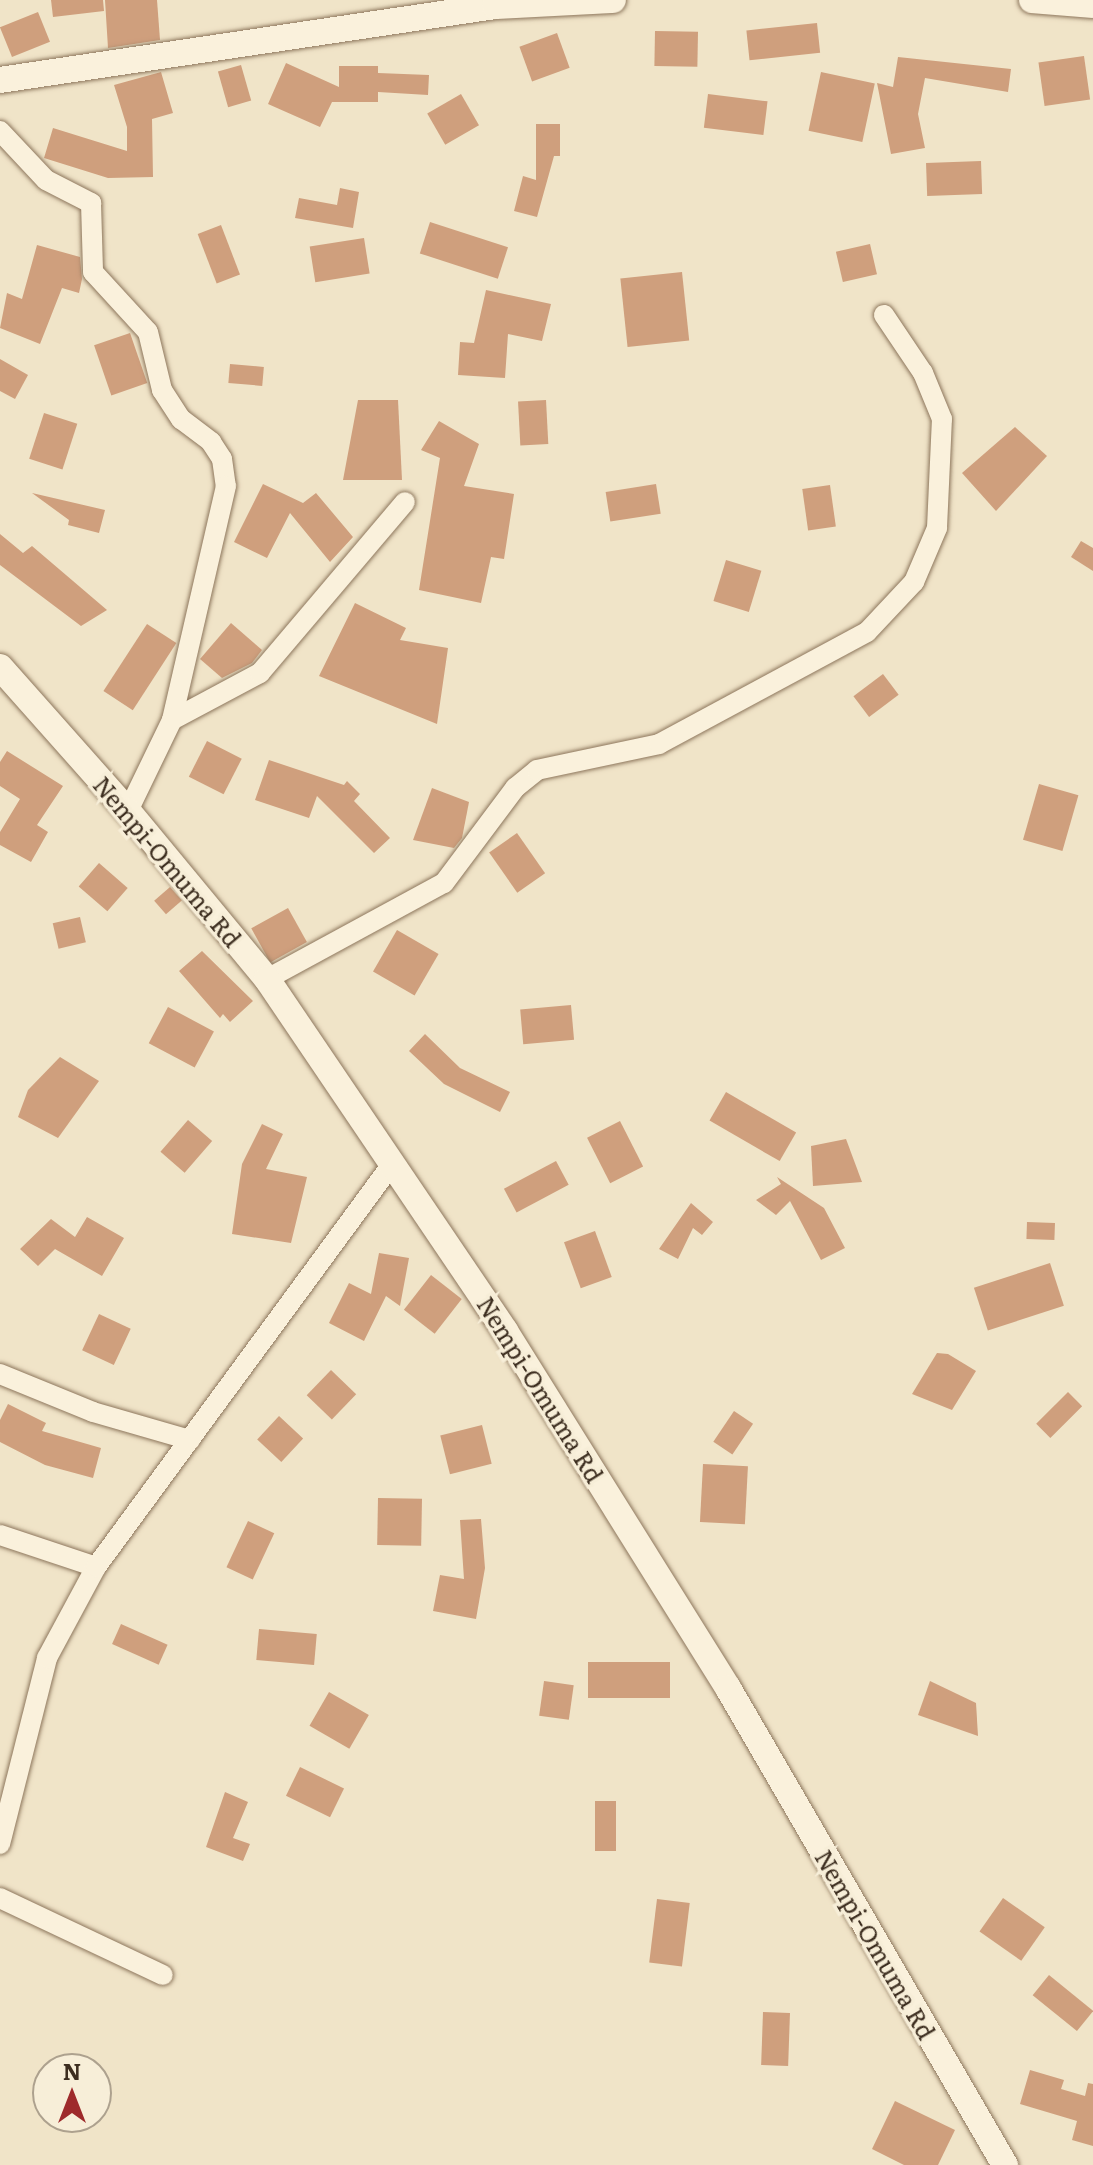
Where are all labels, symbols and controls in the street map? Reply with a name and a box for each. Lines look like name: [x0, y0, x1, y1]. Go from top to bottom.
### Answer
street label: Nempi-Omuma Rd: [88, 770, 248, 952]
street label: Nempi-Omuma Rd: [472, 1291, 610, 1487]
street label: Nempi-Omuma Rd: [810, 1844, 942, 2044]
north arrow: [32, 2053, 112, 2133]
text: N: [63, 2054, 81, 2087]

